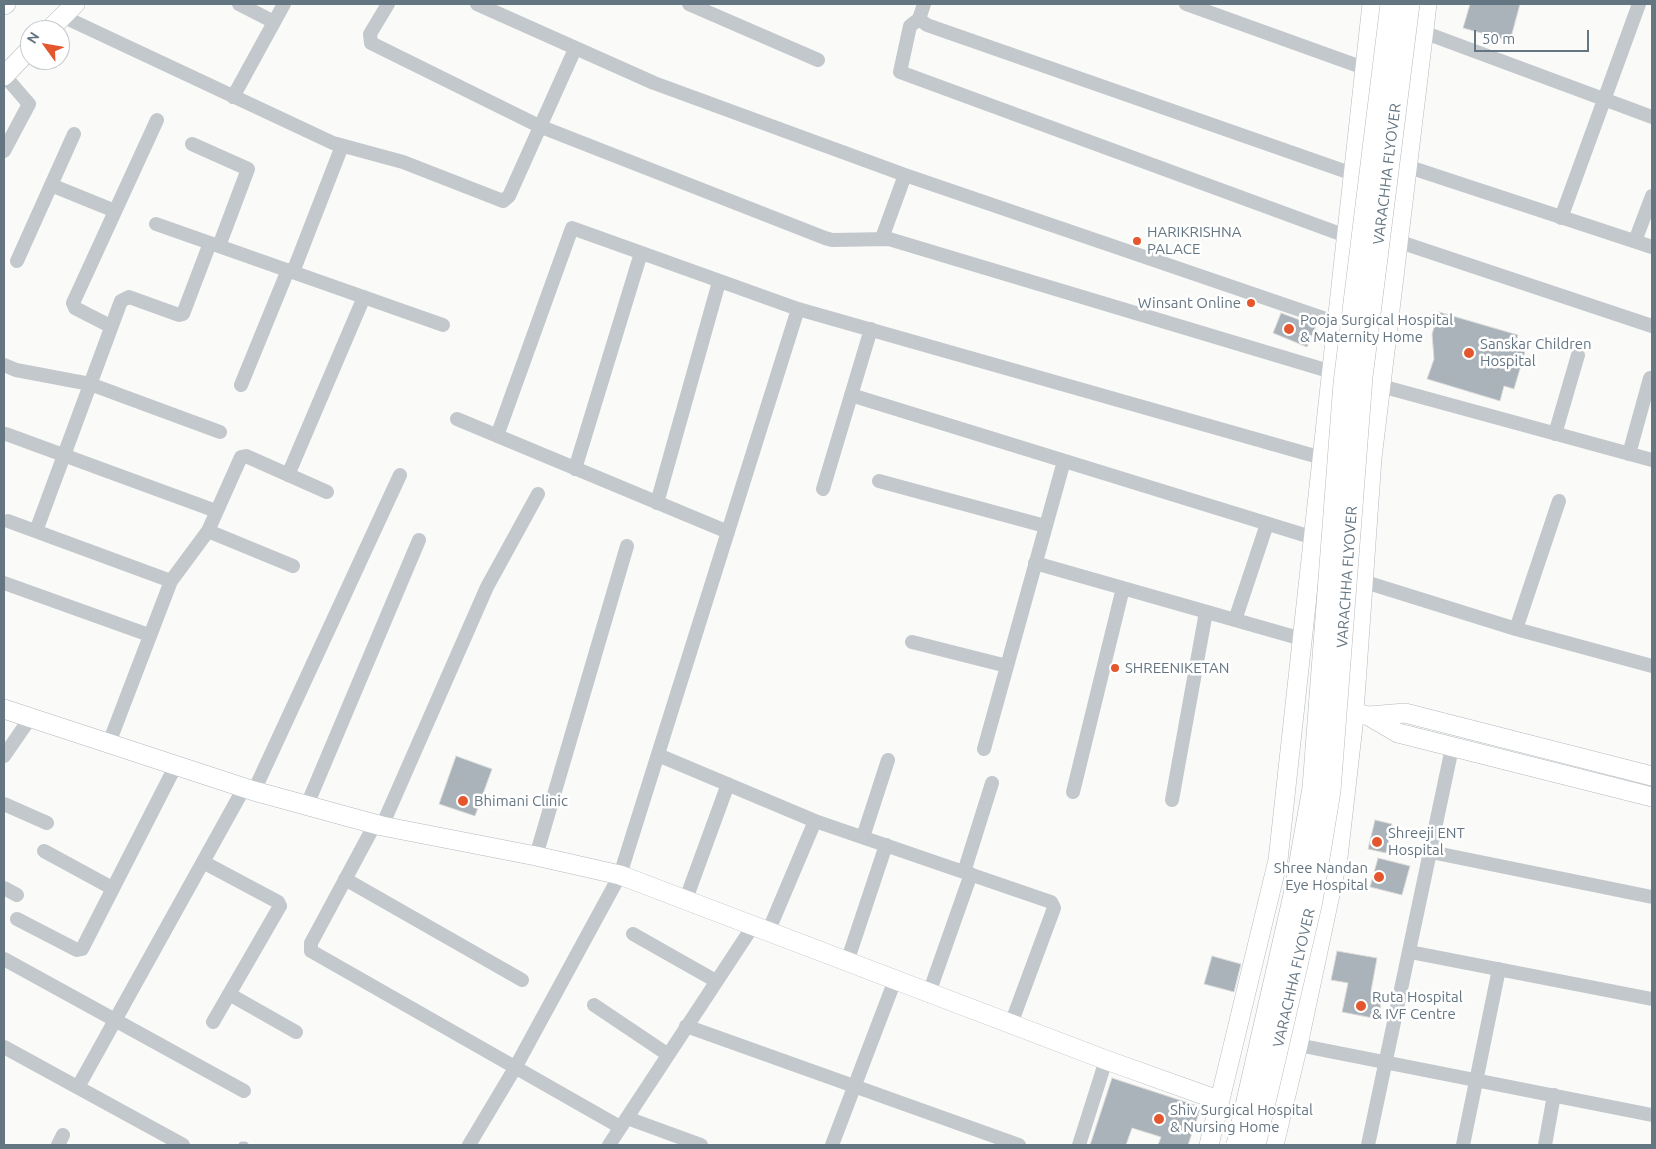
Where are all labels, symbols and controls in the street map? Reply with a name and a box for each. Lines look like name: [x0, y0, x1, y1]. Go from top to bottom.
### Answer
north arrow: [20, 20, 70, 70]
scale bar: [1476, 20, 1591, 52]
text: N: [24, 29, 43, 46]
text: 50 m: [1482, 30, 1515, 47]
street label: VARACHHA FLYOVER: [1369, 102, 1405, 246]
place label: HARIKRISHNA PALACE: [1147, 223, 1242, 258]
marker: HARIKRISHNA PALACE: [1131, 235, 1143, 247]
place label: Winsant Online: [1138, 294, 1241, 312]
marker: Winsant Online: [1245, 297, 1257, 309]
place label: Pooja Surgical Hospital & Maternity Home: [1300, 311, 1453, 346]
marker: Pooja Surgical Hospital & Maternity Home: [1282, 322, 1296, 336]
place label: Sanskar Children Hospital: [1480, 335, 1592, 370]
marker: Sanskar Children Hospital: [1462, 346, 1476, 360]
street label: VARACHHA FLYOVER: [1333, 505, 1361, 649]
place label: SHREENIKETAN: [1125, 659, 1230, 677]
marker: SHREENIKETAN: [1109, 662, 1121, 674]
place label: Bhimani Clinic: [474, 792, 568, 810]
marker: Bhimani Clinic: [456, 794, 470, 808]
place label: Shreeji ENT Hospital: [1388, 824, 1465, 859]
marker: Shreeji ENT Hospital: [1370, 835, 1384, 849]
place label: Shree Nandan Eye Hospital: [1274, 859, 1368, 894]
marker: Shree Nandan Eye Hospital: [1372, 870, 1386, 884]
street label: VARACHHA FLYOVER: [1269, 907, 1319, 1049]
place label: Ruta Hospital & IVF Centre: [1372, 988, 1463, 1023]
marker: Ruta Hospital & IVF Centre: [1354, 999, 1368, 1013]
place label: Shiv Surgical Hospital & Nursing Home: [1170, 1101, 1313, 1136]
marker: Shiv Surgical Hospital & Nursing Home: [1152, 1112, 1166, 1126]

